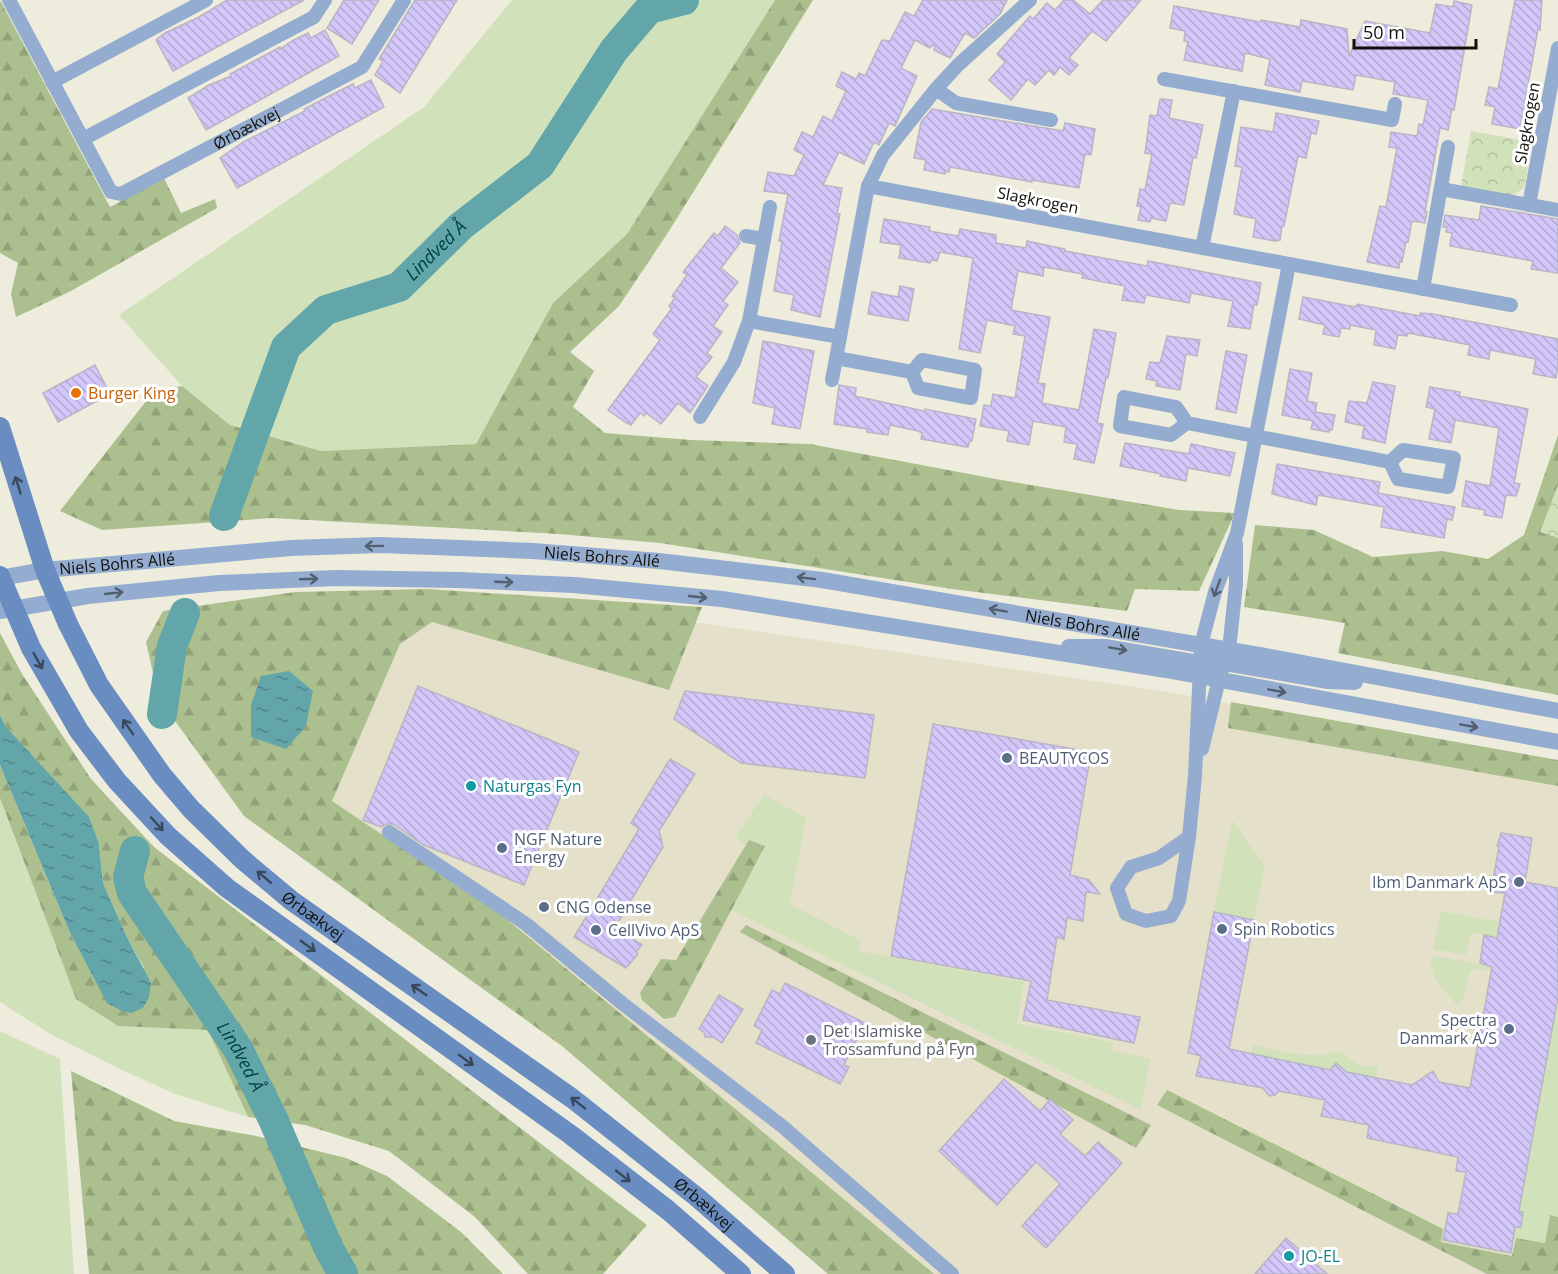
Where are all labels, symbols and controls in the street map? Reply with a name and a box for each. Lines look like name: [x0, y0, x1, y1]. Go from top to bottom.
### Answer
scale bar: [1354, 12, 1476, 50]
text: 50 m: [1363, 20, 1405, 44]
street label: Slagkrogen: [1509, 80, 1545, 166]
street label: Ørbækvej: [209, 102, 283, 155]
street label: Slagkrogen: [995, 181, 1081, 219]
water label: Lindved Å: [400, 214, 471, 285]
place label: Burger King: [88, 382, 176, 404]
marker: Burger King: [69, 386, 83, 400]
one-way arrow: [12, 476, 23, 495]
one-way arrow: [364, 540, 384, 551]
street label: Niels Bohrs Allé: [543, 541, 661, 572]
street label: Niels Bohrs Allé: [58, 547, 176, 580]
one-way arrow: [797, 572, 816, 583]
one-way arrow: [298, 574, 318, 585]
one-way arrow: [493, 576, 513, 587]
one-way arrow: [1210, 578, 1221, 597]
one-way arrow: [104, 588, 124, 599]
one-way arrow: [687, 592, 707, 603]
one-way arrow: [989, 604, 1009, 615]
street label: Niels Bohrs Allé: [1024, 604, 1142, 645]
one-way arrow: [1108, 644, 1128, 655]
one-way arrow: [32, 652, 44, 669]
one-way arrow: [1266, 686, 1286, 697]
one-way arrow: [122, 719, 134, 735]
one-way arrow: [1458, 721, 1478, 732]
place label: BEAUTYCOS: [1019, 747, 1109, 769]
marker: BEAUTYCOS: [1000, 751, 1014, 765]
place label: Naturgas Fyn: [483, 775, 581, 797]
marker: Naturgas Fyn: [464, 779, 478, 793]
one-way arrow: [149, 816, 163, 831]
place label: NGF Nature Energy: [514, 828, 602, 868]
marker: NGF Nature Energy: [495, 841, 509, 855]
one-way arrow: [256, 871, 272, 884]
place label: Ibm Danmark ApS: [1372, 871, 1507, 893]
marker: Ibm Danmark ApS: [1512, 875, 1526, 889]
street label: Ørbækvej: [277, 886, 349, 946]
place label: CNG Odense: [556, 896, 652, 918]
marker: CNG Odense: [537, 900, 551, 914]
place label: Spin Robotics: [1234, 918, 1335, 940]
place label: CellVivo ApS: [608, 919, 699, 941]
marker: Spin Robotics: [1215, 922, 1229, 936]
marker: CellVivo ApS: [589, 923, 603, 937]
one-way arrow: [300, 940, 316, 952]
one-way arrow: [411, 984, 427, 997]
place label: Spectra Danmark A/S: [1399, 1009, 1497, 1049]
water label: Lindved Å: [212, 1017, 270, 1095]
place label: Det Islamiske Trossamfund på Fyn: [823, 1020, 975, 1060]
marker: Spectra Danmark A/S: [1502, 1022, 1516, 1036]
marker: Det Islamiske Trossamfund på Fyn: [804, 1033, 818, 1047]
one-way arrow: [458, 1054, 474, 1066]
one-way arrow: [570, 1097, 586, 1110]
one-way arrow: [615, 1169, 631, 1182]
street label: Ørbækvej: [670, 1172, 739, 1236]
place label: JO-EL: [1299, 1245, 1340, 1267]
marker: JO-EL: [1282, 1249, 1296, 1263]

